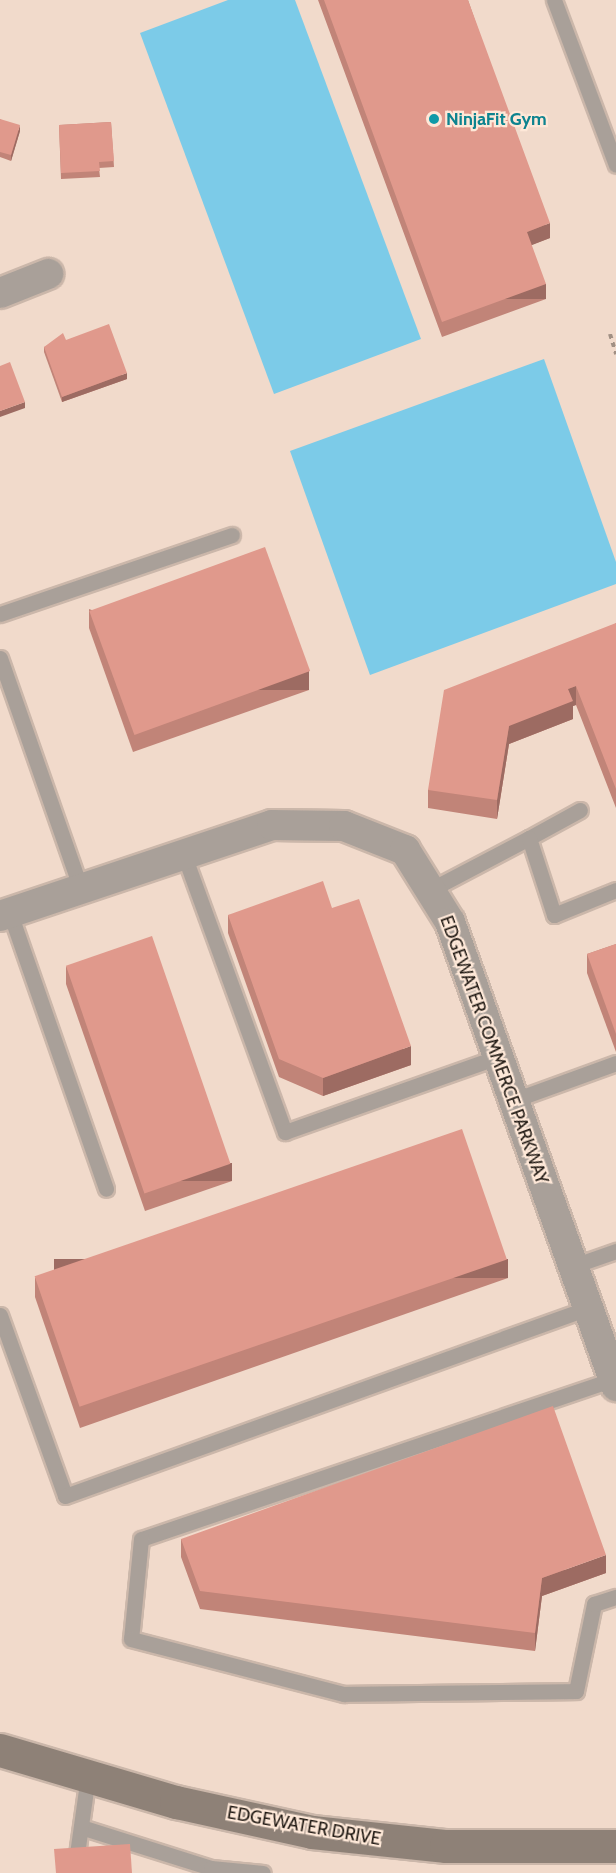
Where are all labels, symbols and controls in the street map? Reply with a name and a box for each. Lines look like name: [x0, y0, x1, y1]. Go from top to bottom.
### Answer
place label: NinjaFit Gym: [446, 108, 547, 130]
marker: NinjaFit Gym: [427, 112, 441, 126]
street label: EDGEWATER COMMERCE PARKWAY: [435, 913, 553, 1187]
street label: EDGEWATER DRIVE: [226, 1802, 382, 1850]

